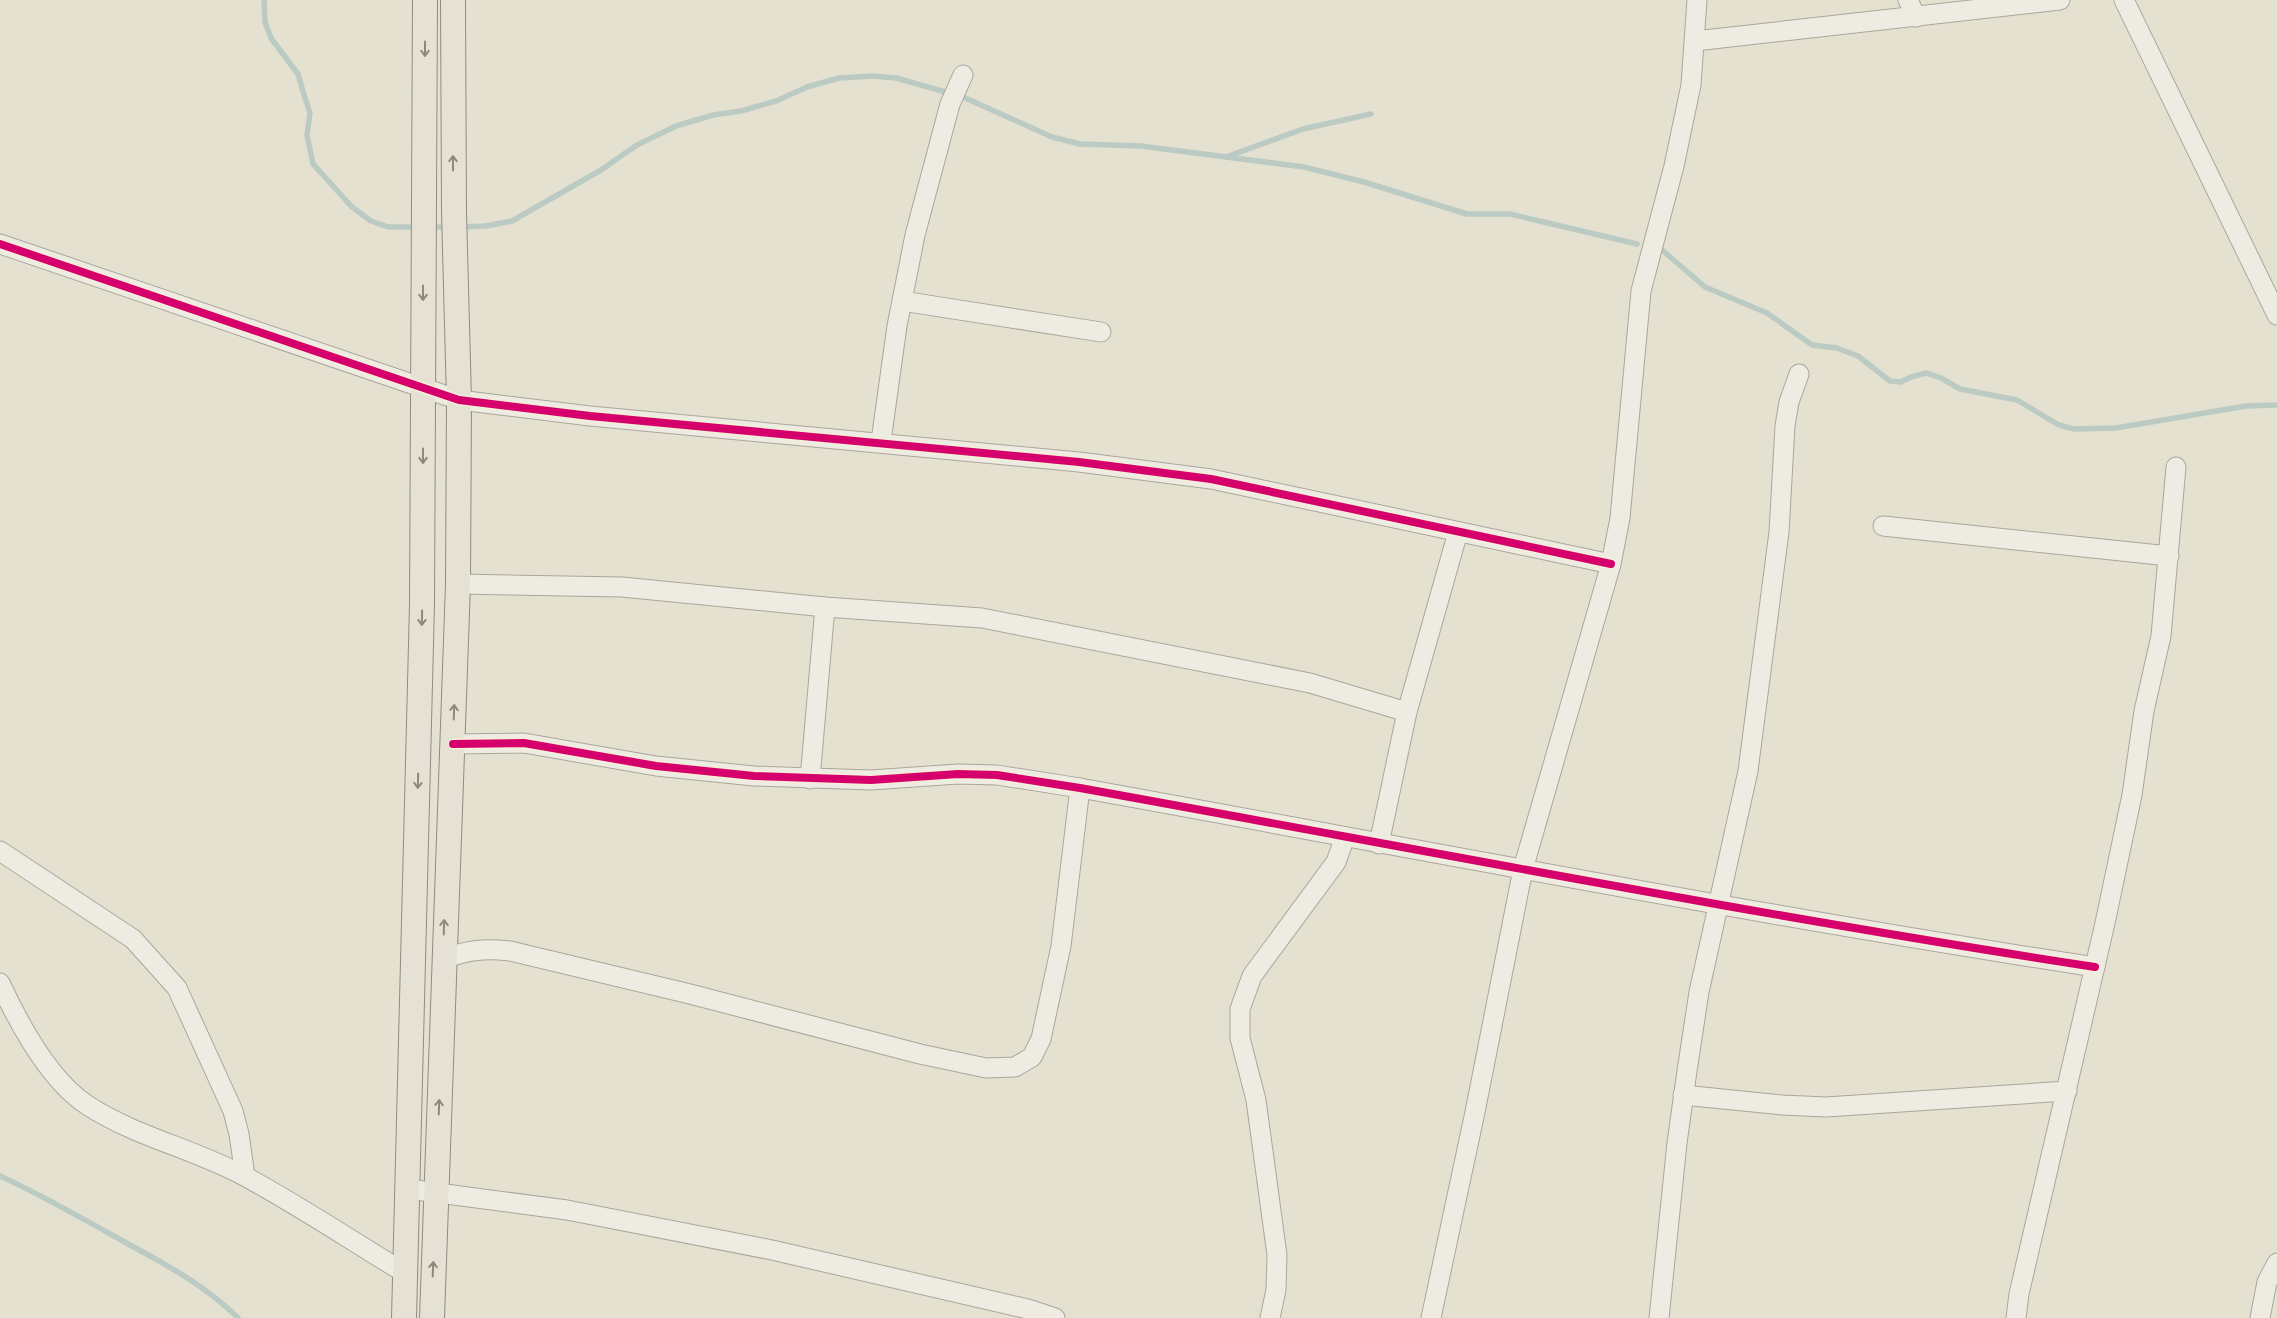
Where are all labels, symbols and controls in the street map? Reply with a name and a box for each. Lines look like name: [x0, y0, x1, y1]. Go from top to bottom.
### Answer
one-way arrow: [420, 40, 430, 56]
one-way arrow: [448, 156, 458, 172]
one-way arrow: [418, 285, 428, 301]
one-way arrow: [418, 448, 428, 464]
one-way arrow: [417, 610, 427, 626]
one-way arrow: [449, 704, 459, 720]
one-way arrow: [413, 772, 423, 789]
one-way arrow: [439, 919, 449, 936]
one-way arrow: [434, 1099, 443, 1115]
one-way arrow: [428, 1262, 438, 1278]

